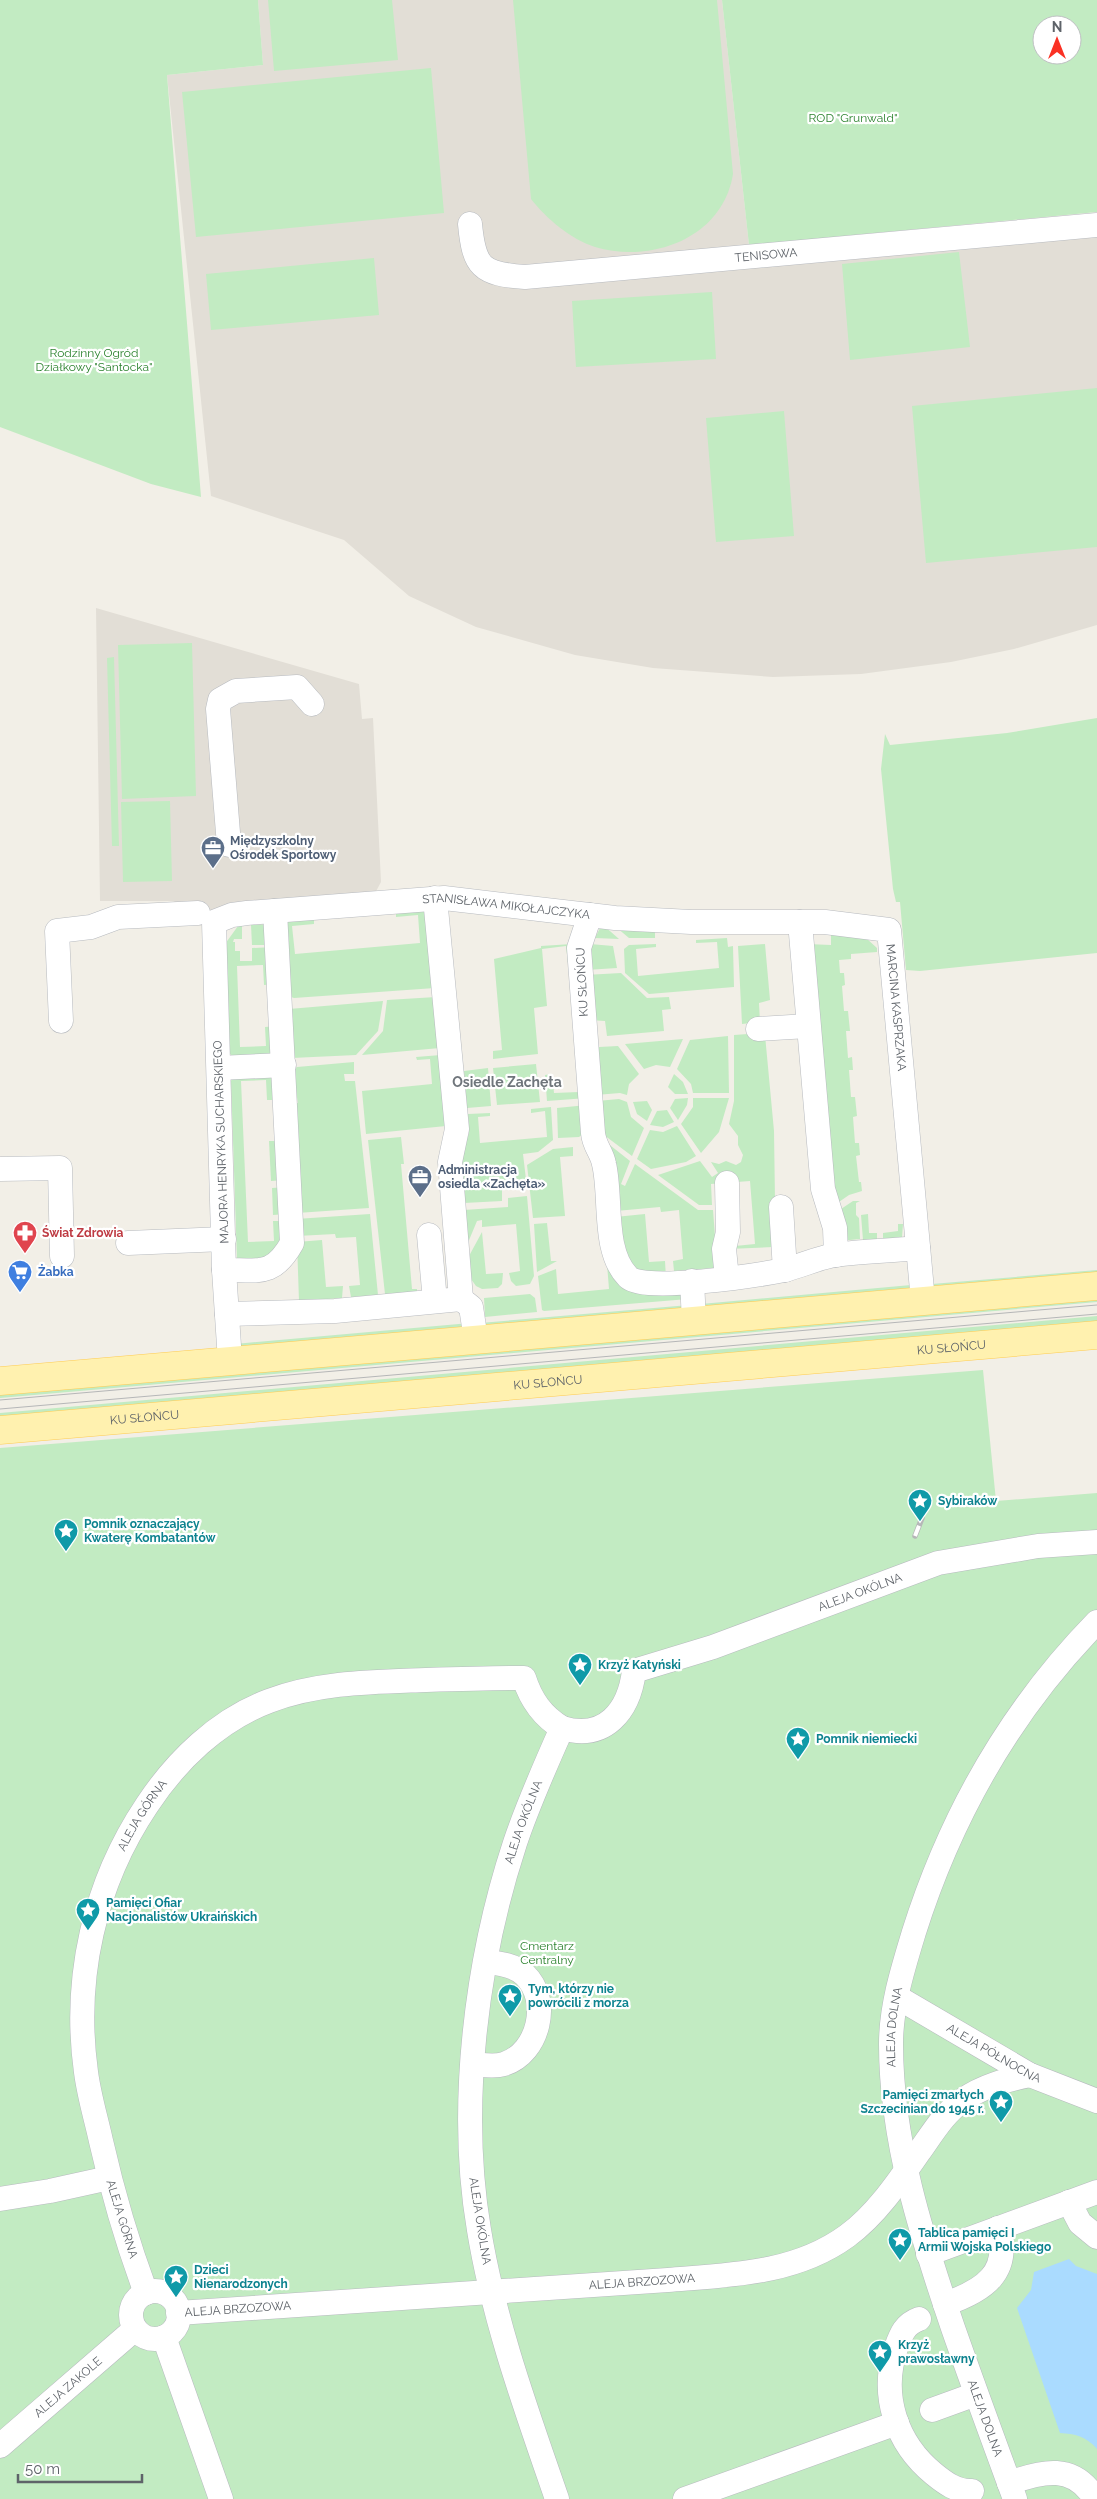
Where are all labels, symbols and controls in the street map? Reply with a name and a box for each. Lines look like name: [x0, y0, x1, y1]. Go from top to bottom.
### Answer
north arrow: [1032, 15, 1082, 65]
text: N: [1052, 19, 1062, 35]
park label: ROD "Grunwald": [809, 111, 897, 125]
street label: TENISOWA: [734, 245, 798, 265]
park label: Rodzinny Ogród Działkowy "Santocka": [36, 346, 152, 374]
place label: Międzyszkolny Ośrodek Sportowy: [230, 834, 337, 862]
office icon: Międzyszkolny Ośrodek Sportowy: [200, 835, 226, 869]
street label: STANISŁAWA MIKOŁAJCZYKA: [422, 891, 591, 922]
street label: MARCINA KASPRZAKA: [883, 943, 909, 1072]
street label: KU SŁOŃCU: [573, 947, 591, 1017]
street label: MAJORA HENRYKA SUCHARSKIEGO: [210, 1040, 232, 1244]
district label: Osiedle Zachęta: [452, 1074, 562, 1090]
place label: Administracja osiedla «Zachęta»: [438, 1163, 546, 1191]
office icon: Administracja osiedla «Zachęta»: [407, 1164, 433, 1198]
pharmacy icon: Świat Zdrowia: [12, 1220, 38, 1254]
place label: Świat Zdrowia: [42, 1225, 123, 1240]
supermarket icon: Żabka: [7, 1259, 33, 1293]
place label: Żabka: [38, 1264, 74, 1279]
street label: KU SŁOŃCU: [916, 1338, 987, 1358]
street label: KU SŁOŃCU: [513, 1373, 583, 1393]
street label: KU SŁOŃCU: [109, 1408, 180, 1427]
place icon: Sybiraków: [907, 1488, 933, 1522]
place label: Sybiraków: [938, 1494, 998, 1508]
place label: Pomnik oznaczający Kwaterę Kombatantów: [84, 1517, 216, 1545]
place icon: Pomnik oznaczający Kwaterę Kombatantów: [53, 1518, 79, 1552]
street label: ALEJA OKÓLNA: [816, 1570, 904, 1614]
place icon: Krzyż Katyński: [567, 1652, 593, 1686]
place label: Krzyż Katyński: [598, 1658, 681, 1672]
place icon: Pomnik niemiecki: [785, 1726, 811, 1760]
place label: Pomnik niemiecki: [816, 1732, 917, 1746]
street label: ALEJA GÓRNA: [115, 1777, 170, 1853]
street label: ALEJA OKÓLNA: [502, 1778, 545, 1866]
place label: Pamięci Ofiar Nacjonalistów Ukraińskich: [106, 1896, 257, 1924]
place icon: Pamięci Ofiar Nacjonalistów Ukraińskich: [75, 1897, 101, 1931]
park label: Cmentarz Centralny: [520, 1939, 574, 1967]
place label: Tym, którzy nie powrócili z morza: [528, 1982, 629, 2010]
place icon: Tym, którzy nie powrócili z morza: [497, 1983, 523, 2017]
street label: ALEJA DOLNA: [884, 1986, 905, 2068]
street label: ALEJA PÓŁNOCNA: [944, 2021, 1043, 2085]
place label: Pamięci zmarłych Szczecinian do 1945 r.: [861, 2088, 984, 2116]
place icon: Pamięci zmarłych Szczecinian do 1945 r.: [988, 2089, 1014, 2123]
street label: ALEJA OKÓLNA: [466, 2176, 494, 2266]
street label: ALEJA GÓRNA: [103, 2178, 141, 2260]
place label: Tablica pamięci I Armii Wojska Polskiego: [918, 2226, 1051, 2254]
place icon: Tablica pamięci I Armii Wojska Polskiego: [887, 2227, 913, 2261]
place label: Dzieci Nienarodzonych: [194, 2263, 288, 2291]
place icon: Dzieci Nienarodzonych: [163, 2264, 189, 2298]
street label: ALEJA BRZOZOWA: [588, 2271, 696, 2292]
street label: ALEJA BRZOZOWA: [184, 2298, 292, 2320]
place label: Krzyż prawosławny: [898, 2338, 975, 2366]
place icon: Krzyż prawosławny: [867, 2339, 893, 2373]
street label: ALEJA ZAKOLE: [31, 2354, 105, 2420]
street label: ALEJA DOLNA: [965, 2378, 1005, 2458]
scale bar: [18, 2452, 141, 2484]
text: 50 m: [25, 2460, 60, 2478]

